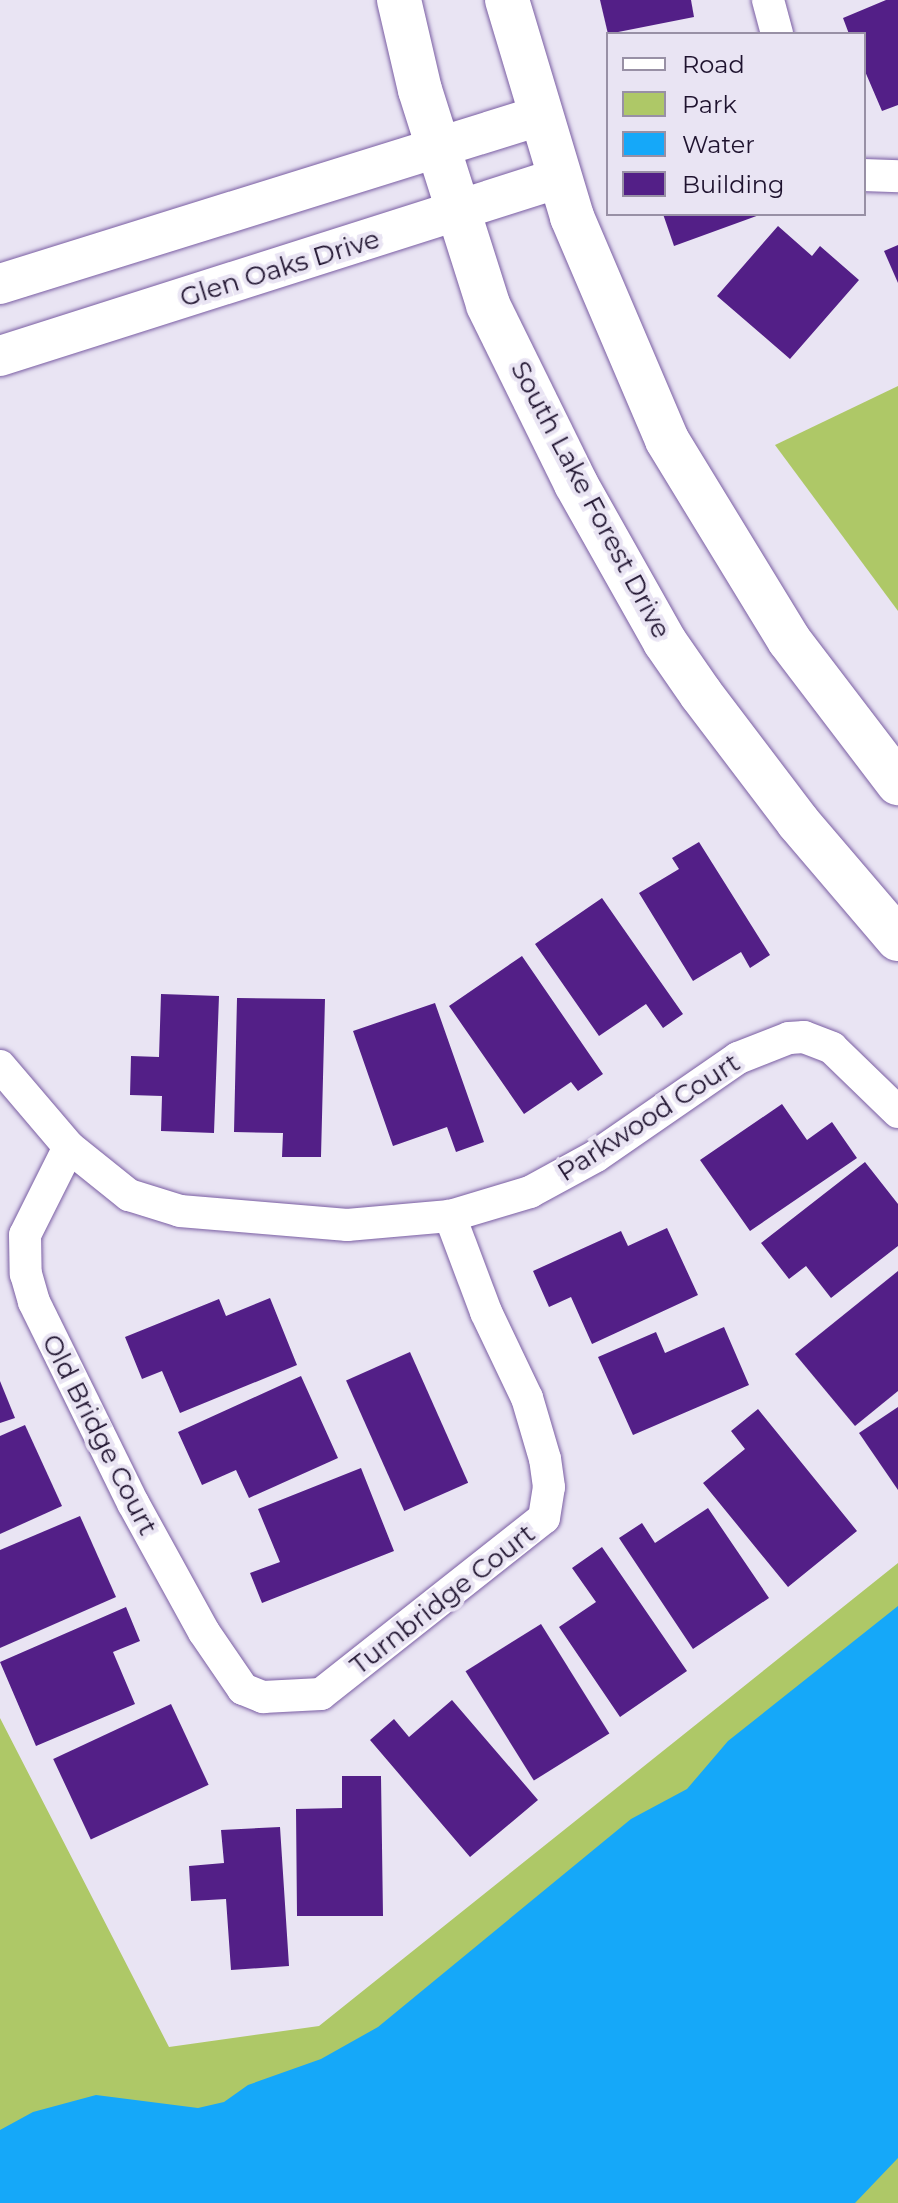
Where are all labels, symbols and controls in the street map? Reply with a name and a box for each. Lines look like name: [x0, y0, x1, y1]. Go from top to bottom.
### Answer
legend: [606, 32, 866, 216]
text: Road: [682, 50, 745, 79]
text: Park: [682, 90, 737, 119]
text: Water: [682, 130, 755, 159]
text: Building: [682, 170, 785, 199]
street label: Glen Oaks Drive: [176, 224, 384, 314]
street label: South Lake Forest Drive: [504, 356, 676, 644]
street label: Parkwood Court: [552, 1047, 746, 1189]
street label: Old Bridge Court: [35, 1329, 163, 1541]
street label: Turnbridge Court: [344, 1518, 542, 1682]

